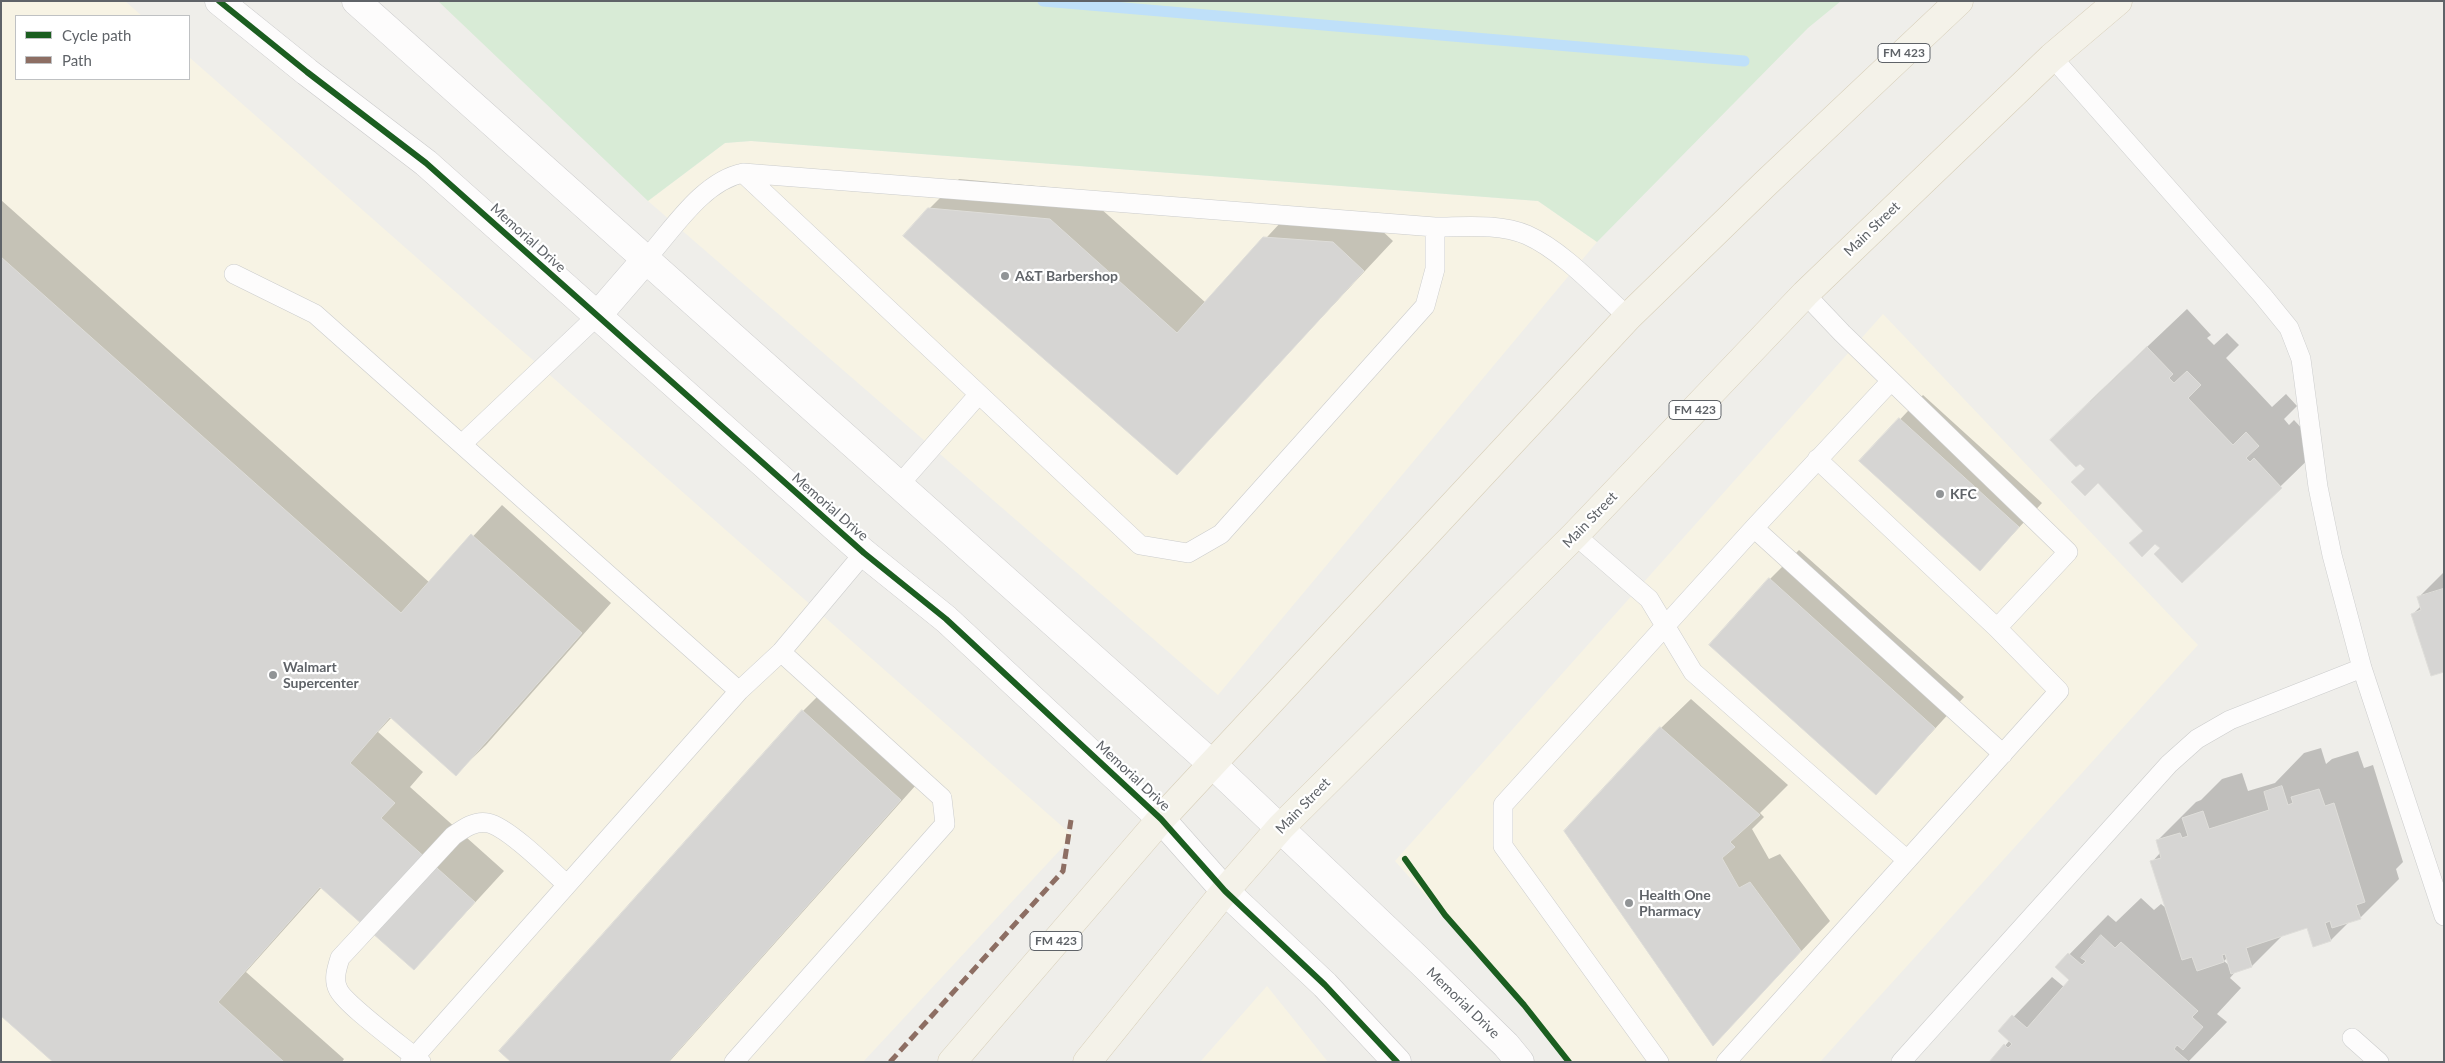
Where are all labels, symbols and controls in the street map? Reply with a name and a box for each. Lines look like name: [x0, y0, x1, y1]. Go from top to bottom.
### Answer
legend: [15, 15, 190, 80]
text: Cycle path: [62, 26, 131, 44]
road number: FM 423: [1878, 44, 1930, 62]
text: Path: [62, 51, 92, 69]
street label: Main Street: [1840, 198, 1904, 260]
street label: Memorial Drive: [487, 200, 569, 276]
place label: A&T Barbershop: [1015, 268, 1118, 284]
marker: A&T Barbershop: [999, 270, 1011, 282]
road number: FM 423: [1669, 400, 1721, 420]
street label: Memorial Drive: [789, 469, 871, 545]
place label: KFC: [1950, 486, 1977, 502]
street label: Main Street: [1559, 488, 1621, 552]
marker: KFC: [1934, 488, 1946, 500]
place label: Walmart Supercenter: [283, 659, 359, 692]
marker: Walmart Supercenter: [267, 669, 279, 681]
street label: Memorial Drive: [1092, 737, 1174, 815]
street label: Main Street: [1272, 774, 1334, 838]
place label: Health One Pharmacy: [1639, 887, 1711, 920]
marker: Health One Pharmacy: [1623, 897, 1635, 909]
road number: FM 423: [1030, 931, 1082, 950]
street label: Memorial Drive: [1423, 964, 1503, 1042]

